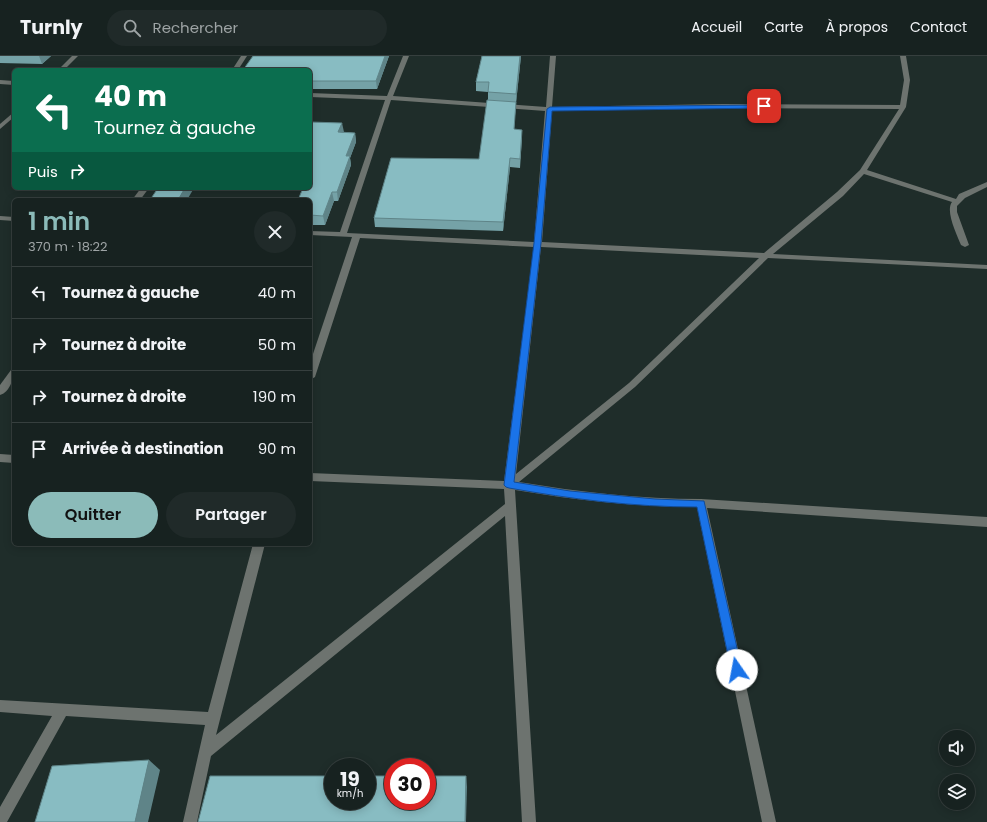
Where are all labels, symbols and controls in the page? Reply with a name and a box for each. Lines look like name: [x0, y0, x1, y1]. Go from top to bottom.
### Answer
search box: [107, 10, 387, 46]
text: Turnly: [20, 14, 83, 41]
icon: search: [121, 17, 143, 39]
text: Rechercher: [153, 17, 238, 38]
text: Accueil: [691, 17, 742, 37]
text: Carte: [764, 17, 804, 37]
text: À propos: [826, 17, 888, 37]
text: Contact: [910, 17, 967, 37]
text: 40 m: [94, 77, 167, 116]
icon: left: [28, 84, 80, 136]
pin: [747, 89, 781, 123]
icon: arrive: [753, 95, 775, 117]
text: Tournez à gauche: [94, 115, 256, 140]
icon: right: [66, 160, 88, 182]
text: Puis: [28, 161, 58, 182]
text: 1 min: [28, 205, 90, 238]
button: close: [254, 211, 296, 253]
text: 370 m · 18:22: [28, 237, 108, 256]
icon: left: [28, 282, 50, 304]
text: Tournez à gauche: [62, 282, 199, 303]
text: 40 m: [258, 282, 296, 303]
icon: right: [28, 334, 50, 356]
text: Tournez à droite: [62, 334, 186, 355]
text: 50 m: [258, 334, 296, 355]
icon: right: [28, 386, 50, 408]
text: Tournez à droite: [62, 386, 186, 407]
text: 190 m: [253, 386, 296, 407]
icon: arrive: [28, 438, 50, 460]
text: Arrivée à destination: [62, 438, 224, 459]
text: 90 m: [258, 438, 296, 459]
button: Quitter: [28, 492, 158, 538]
button: Partager: [166, 492, 296, 538]
position arrow: [716, 649, 758, 691]
map controls: [939, 730, 975, 810]
button: sound: [939, 730, 975, 766]
speed limit sign: 30: [384, 758, 436, 810]
text: 19: [340, 765, 360, 793]
button: layers: [939, 774, 975, 810]
text: km/h: [337, 786, 363, 801]

